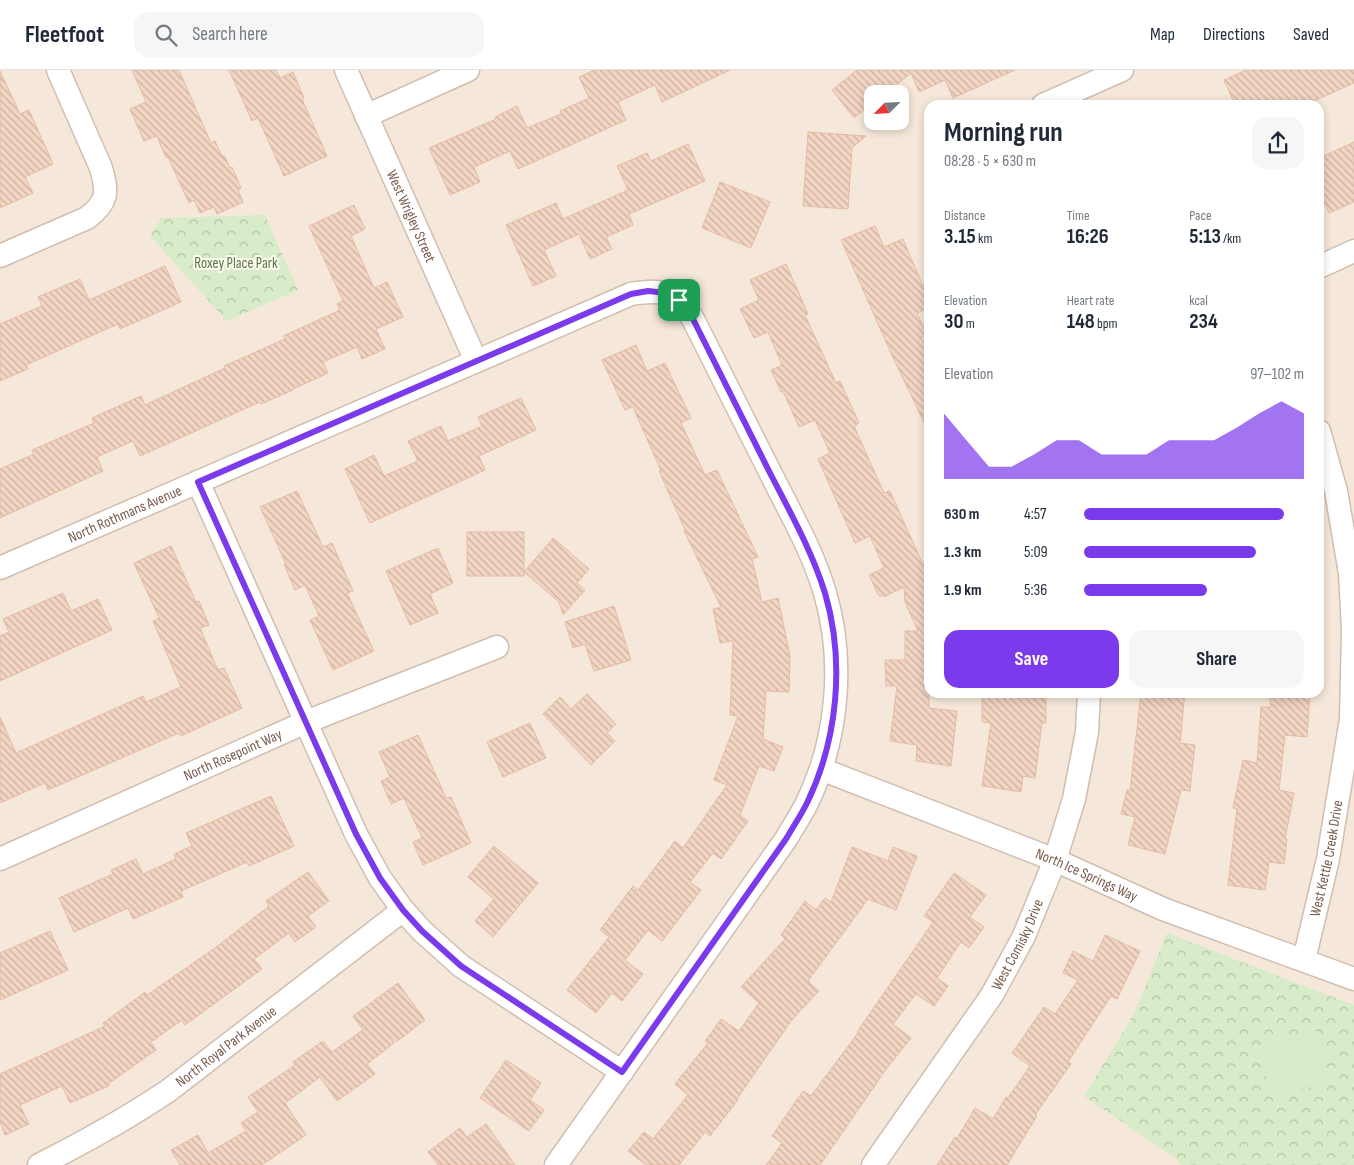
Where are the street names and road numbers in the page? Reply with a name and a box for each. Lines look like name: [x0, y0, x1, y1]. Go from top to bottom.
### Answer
street label: West Wrigley Street: [382, 167, 440, 266]
street label: North Rothmans Avenue: [65, 481, 185, 547]
street label: North Rosepoint Way: [181, 725, 285, 786]
street label: West Kettle Creek Drive: [1306, 799, 1348, 919]
street label: North Ice Springs Way: [1033, 844, 1141, 906]
street label: West Comisky Drive: [987, 896, 1048, 994]
street label: North Royal Park Avenue: [172, 1002, 281, 1092]

